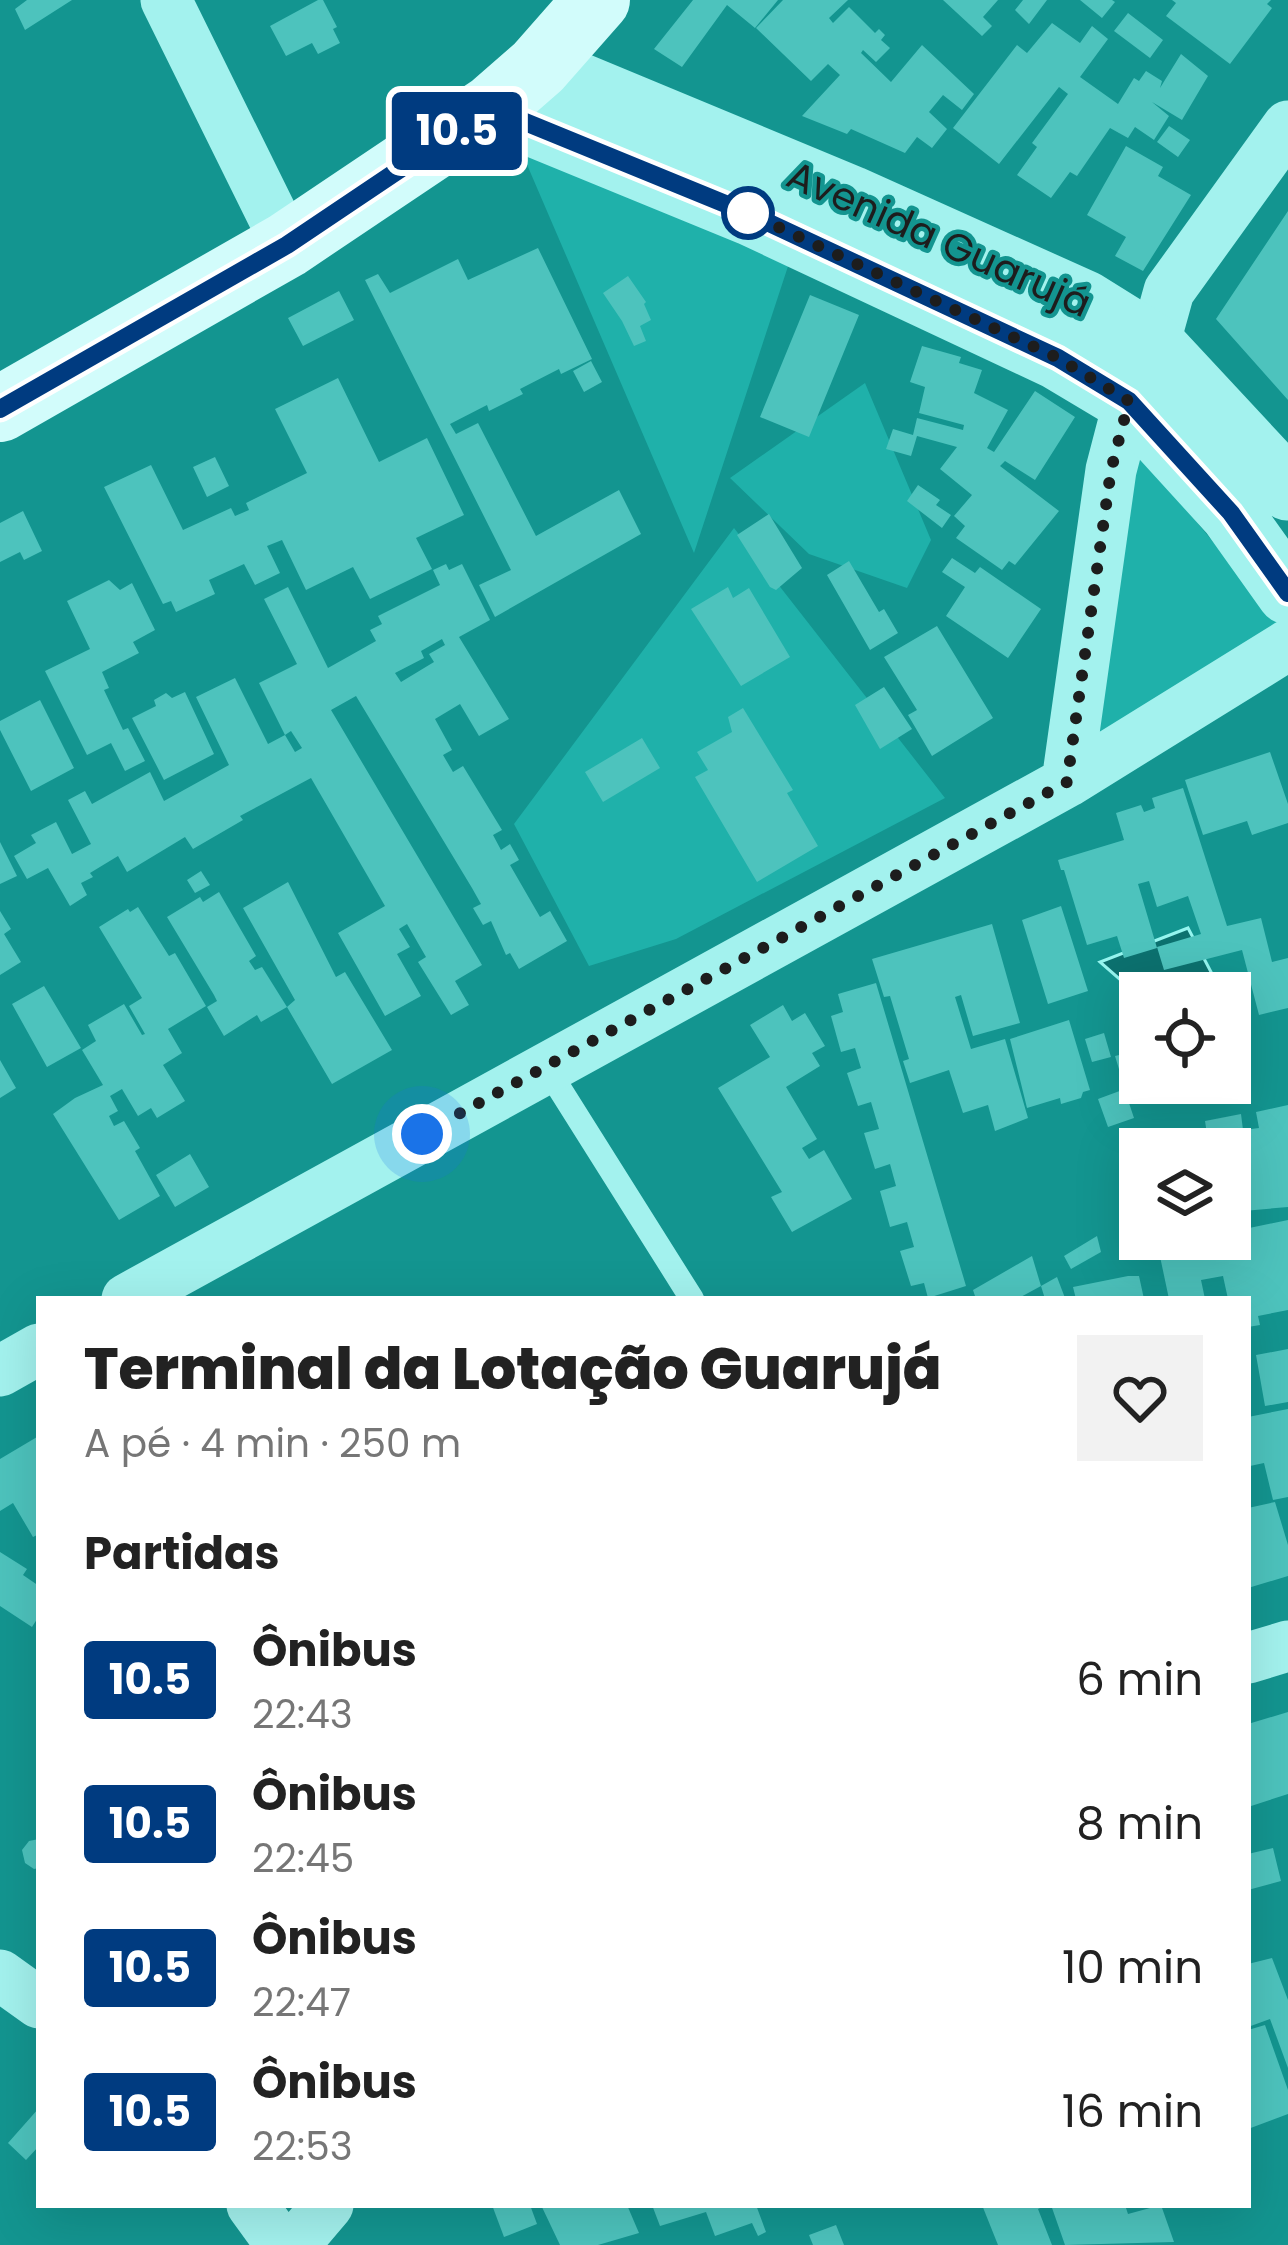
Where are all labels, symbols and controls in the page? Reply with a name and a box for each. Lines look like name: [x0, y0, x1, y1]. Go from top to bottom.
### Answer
line badge: 10.5: [373, 92, 541, 170]
text: 10.5: [416, 101, 498, 160]
street label: Avenida Guarujá: [778, 147, 1100, 331]
unlabelled marker: [723, 188, 773, 238]
map controls: [1119, 972, 1251, 1260]
button: locate: [1119, 972, 1251, 1104]
your location: [392, 1104, 452, 1164]
button: layers: [1119, 1128, 1251, 1260]
text: Terminal da Lotação Guarujá: [84, 1329, 941, 1409]
button: heart: [1077, 1335, 1203, 1461]
text: A pé · 4 min · 250 m: [84, 1416, 461, 1471]
text: Partidas: [84, 1522, 280, 1585]
text: Ônibus: [252, 1619, 417, 1682]
text: 6 min: [1076, 1648, 1203, 1711]
text: 10.5: [109, 1650, 191, 1709]
text: 22:43: [252, 1687, 353, 1742]
text: Ônibus: [252, 1763, 417, 1826]
text: 8 min: [1076, 1792, 1203, 1855]
text: 10.5: [109, 1794, 191, 1853]
text: 22:45: [252, 1831, 354, 1886]
text: Ônibus: [252, 1907, 417, 1970]
text: 10 min: [1062, 1936, 1203, 1999]
text: 10.5: [109, 1938, 191, 1997]
text: 22:47: [252, 1975, 351, 2030]
text: Ônibus: [252, 2051, 417, 2114]
text: 16 min: [1062, 2080, 1203, 2143]
text: 10.5: [109, 2082, 191, 2141]
text: 22:53: [252, 2119, 353, 2174]

